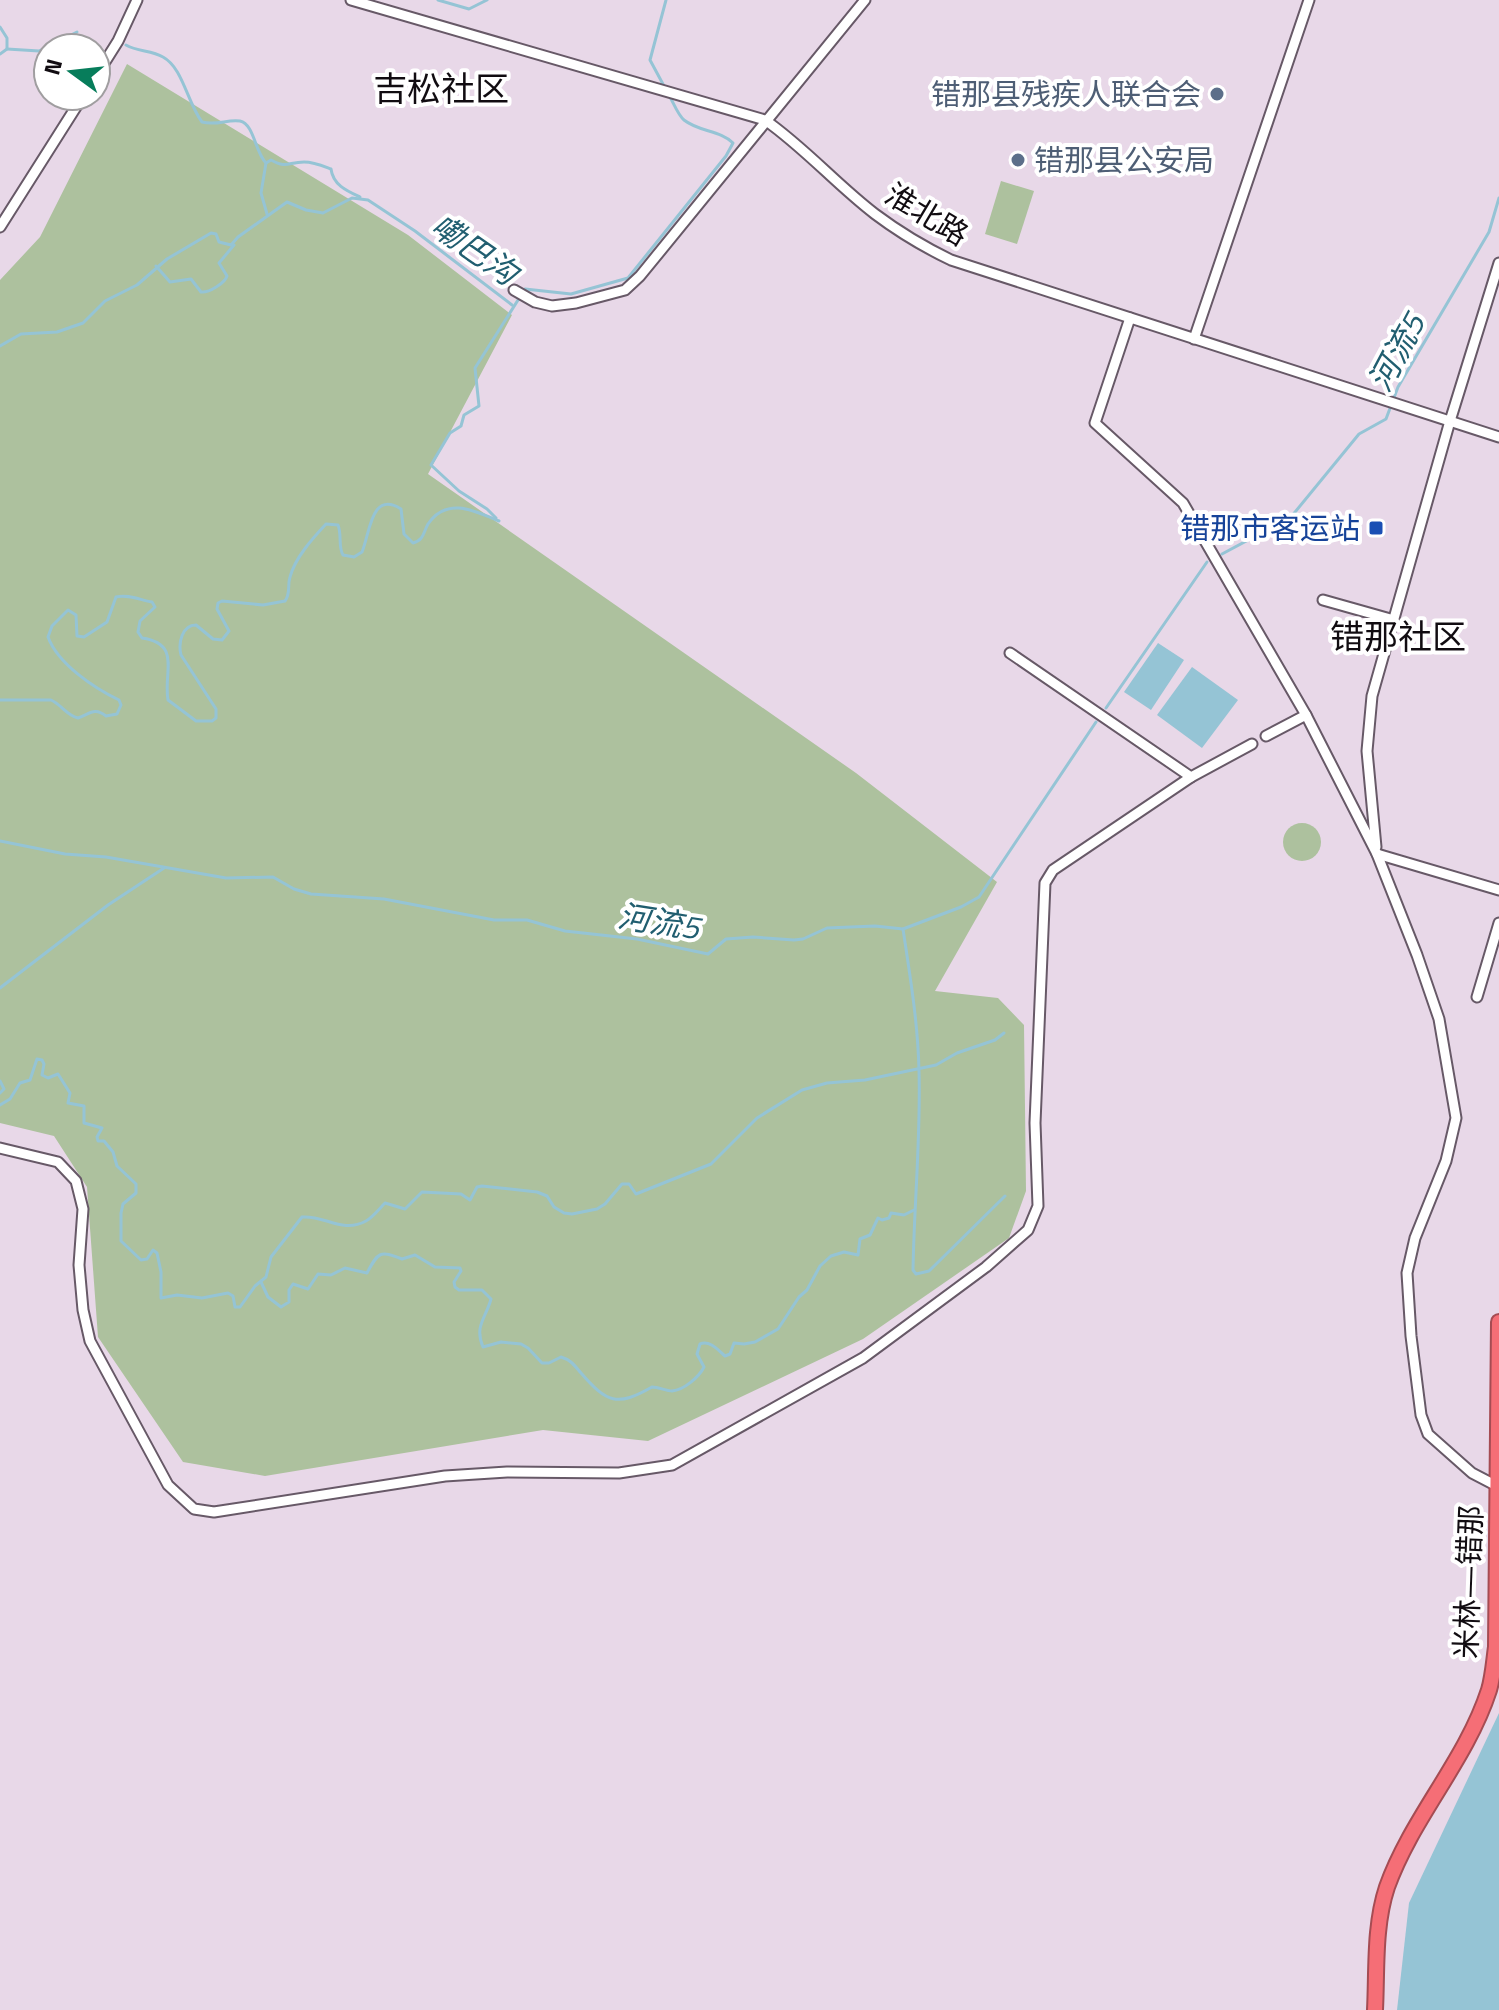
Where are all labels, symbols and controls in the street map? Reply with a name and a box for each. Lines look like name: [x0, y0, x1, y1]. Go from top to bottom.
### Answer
north arrow: [32, 32, 112, 112]
text: N: [34, 55, 71, 79]
district label: 吉松社区: [373, 62, 509, 114]
place label: 错那县残疾人联合会: [931, 71, 1201, 117]
marker: 错那县残疾人联合会: [1208, 85, 1226, 103]
place label: 错那县公安局: [1034, 137, 1214, 183]
marker: 错那县公安局: [1009, 151, 1027, 169]
street label: 淮北路: [877, 171, 977, 257]
water label: 嘞巴沟: [422, 202, 531, 298]
water label: 河流5: [1356, 302, 1438, 399]
place label: 错那市客运站: [1180, 505, 1360, 551]
marker: 错那市客运站: [1367, 519, 1385, 537]
district label: 错那社区: [1330, 610, 1466, 662]
water label: 河流5: [615, 891, 706, 952]
street label: 米林—错那: [1442, 1504, 1494, 1660]

